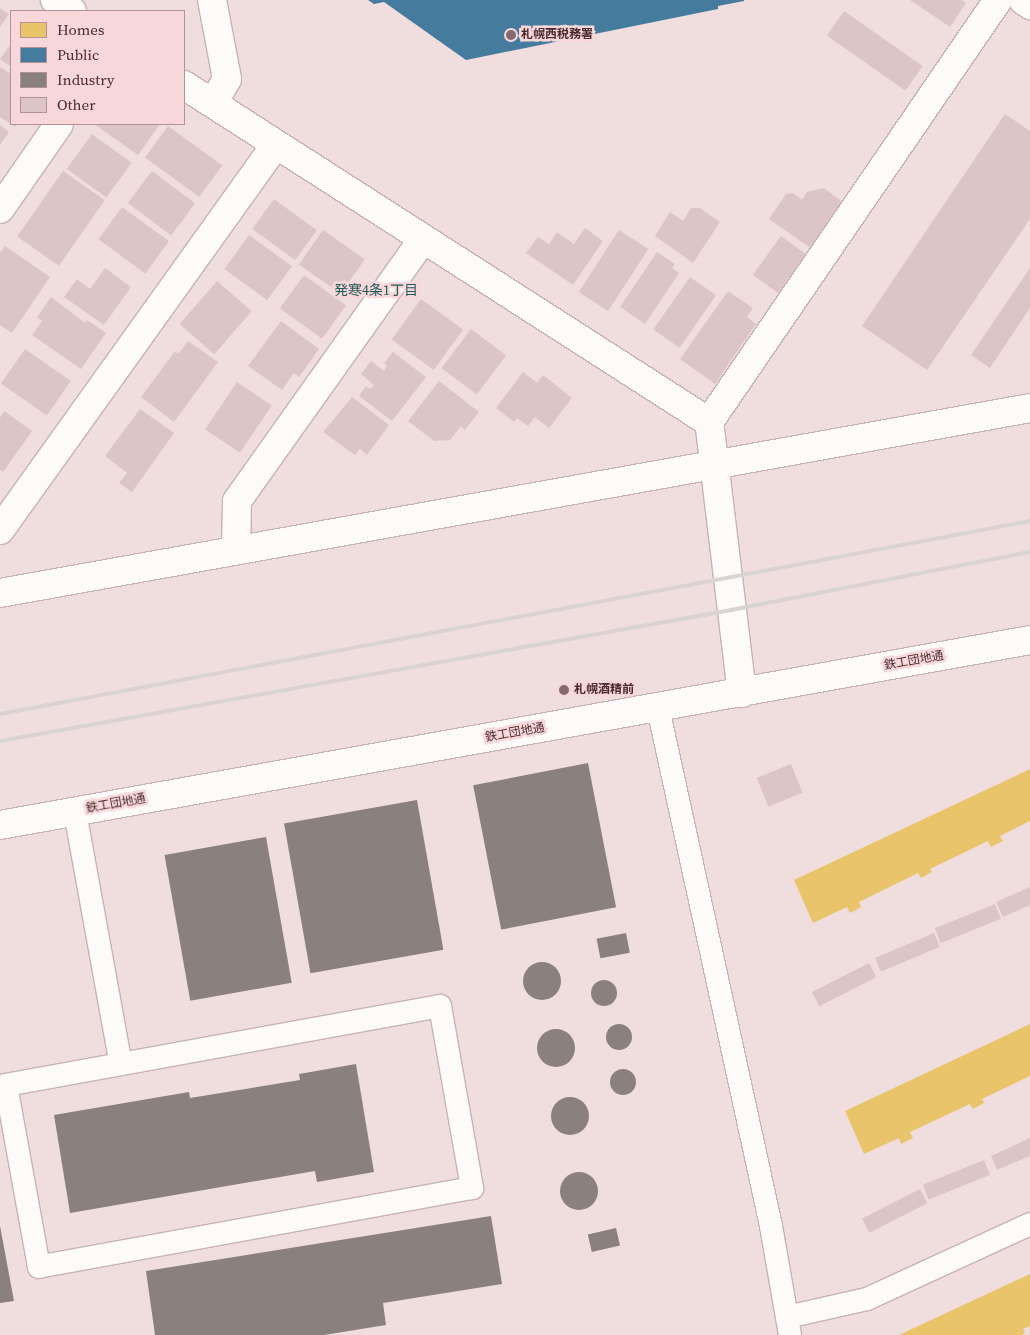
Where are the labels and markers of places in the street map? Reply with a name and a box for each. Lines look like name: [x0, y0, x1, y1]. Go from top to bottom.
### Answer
place label: 札幌西税務署: [521, 28, 593, 42]
marker: 札幌西税務署: [505, 29, 517, 41]
place label: 札幌酒精前: [574, 683, 634, 697]
marker: 札幌酒精前: [558, 684, 570, 696]

